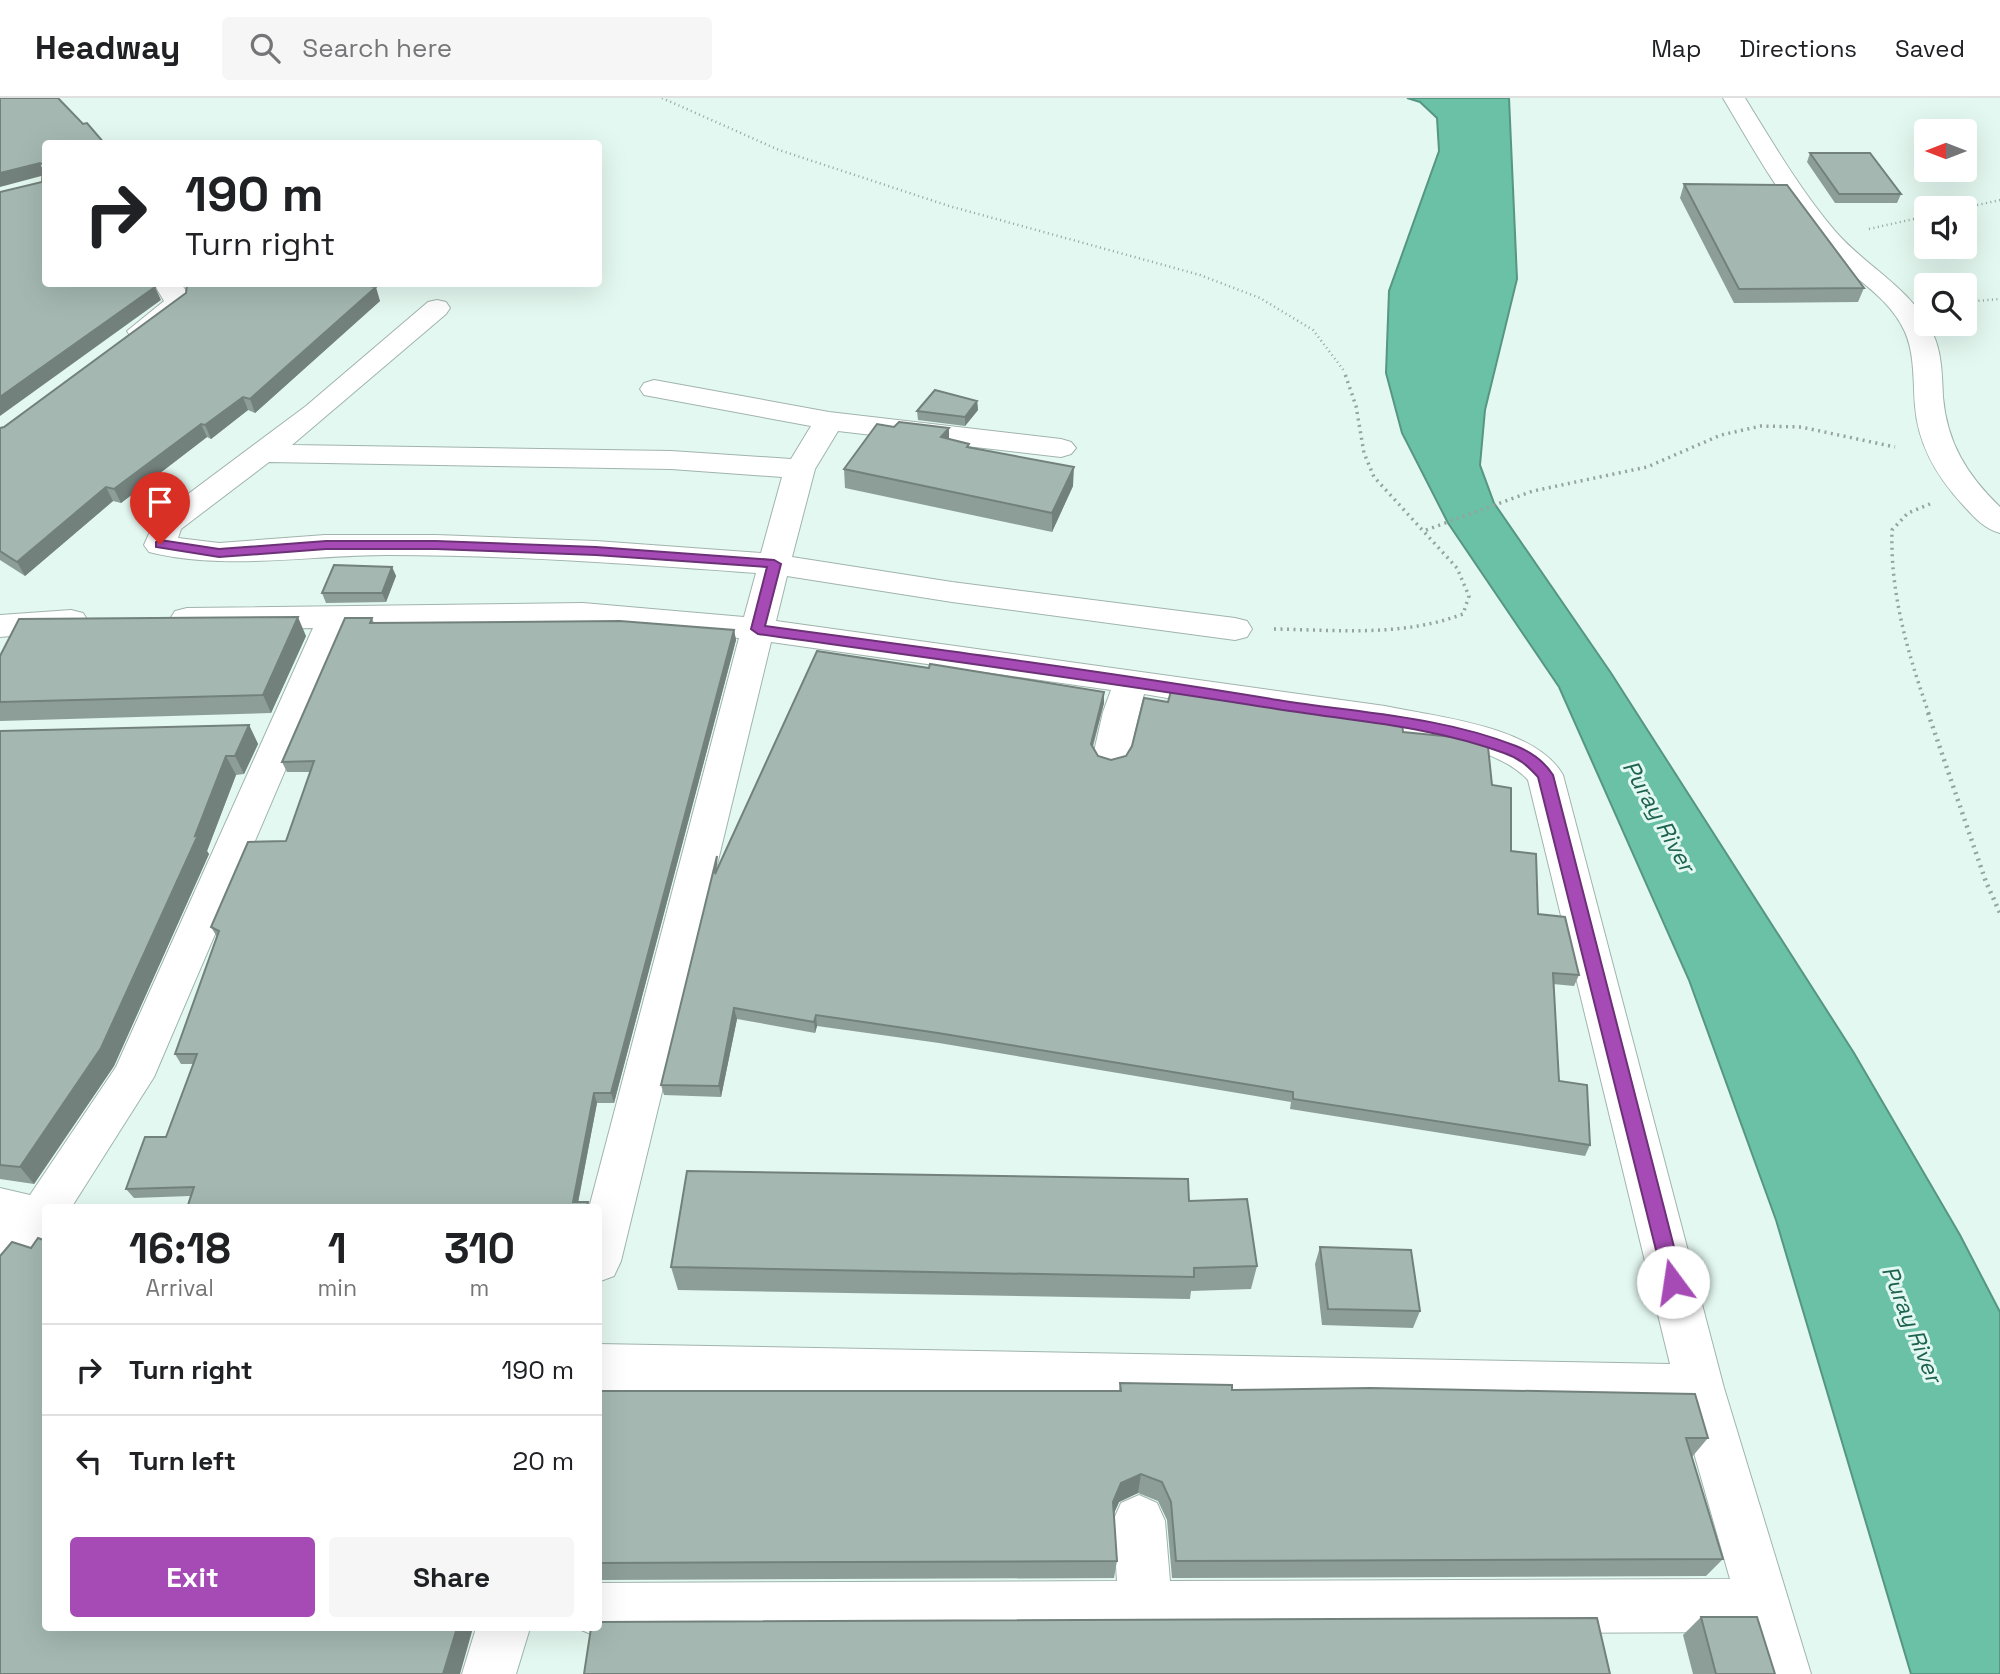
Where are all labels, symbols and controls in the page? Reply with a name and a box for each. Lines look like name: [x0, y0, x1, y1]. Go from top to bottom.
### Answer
search box: [222, 17, 712, 80]
text: Headway: [35, 27, 180, 69]
icon: search: [246, 29, 284, 67]
text: Search here: [302, 31, 452, 65]
text: Map: [1651, 33, 1701, 64]
text: Directions: [1739, 33, 1857, 64]
text: Saved: [1895, 33, 1965, 64]
north arrow: [1914, 119, 1978, 182]
map controls: [1914, 119, 1977, 336]
text: 190 m: [185, 163, 323, 225]
icon: right: [70, 168, 161, 259]
button: sound: [1914, 196, 1977, 259]
text: Turn right: [185, 224, 335, 264]
button: search: [1914, 273, 1977, 336]
pin: [130, 472, 190, 544]
icon: arrive: [141, 483, 179, 521]
water label: Puray River: [1616, 755, 1703, 879]
text: 16:18: [129, 1222, 231, 1275]
text: 1: [328, 1222, 347, 1275]
text: 310: [444, 1222, 515, 1275]
position arrow: [1636, 1245, 1710, 1319]
water label: Puray River: [1875, 1261, 1950, 1389]
text: Arrival: [146, 1273, 214, 1303]
text: min: [318, 1273, 357, 1303]
text: m: [470, 1273, 489, 1303]
icon: right: [70, 1351, 108, 1389]
text: Turn right: [129, 1353, 253, 1387]
text: 190 m: [502, 1353, 574, 1387]
icon: left: [70, 1442, 108, 1480]
text: Turn left: [129, 1444, 236, 1478]
text: 20 m: [513, 1444, 574, 1478]
button: Exit: [70, 1537, 315, 1617]
button: Share: [329, 1537, 574, 1617]

